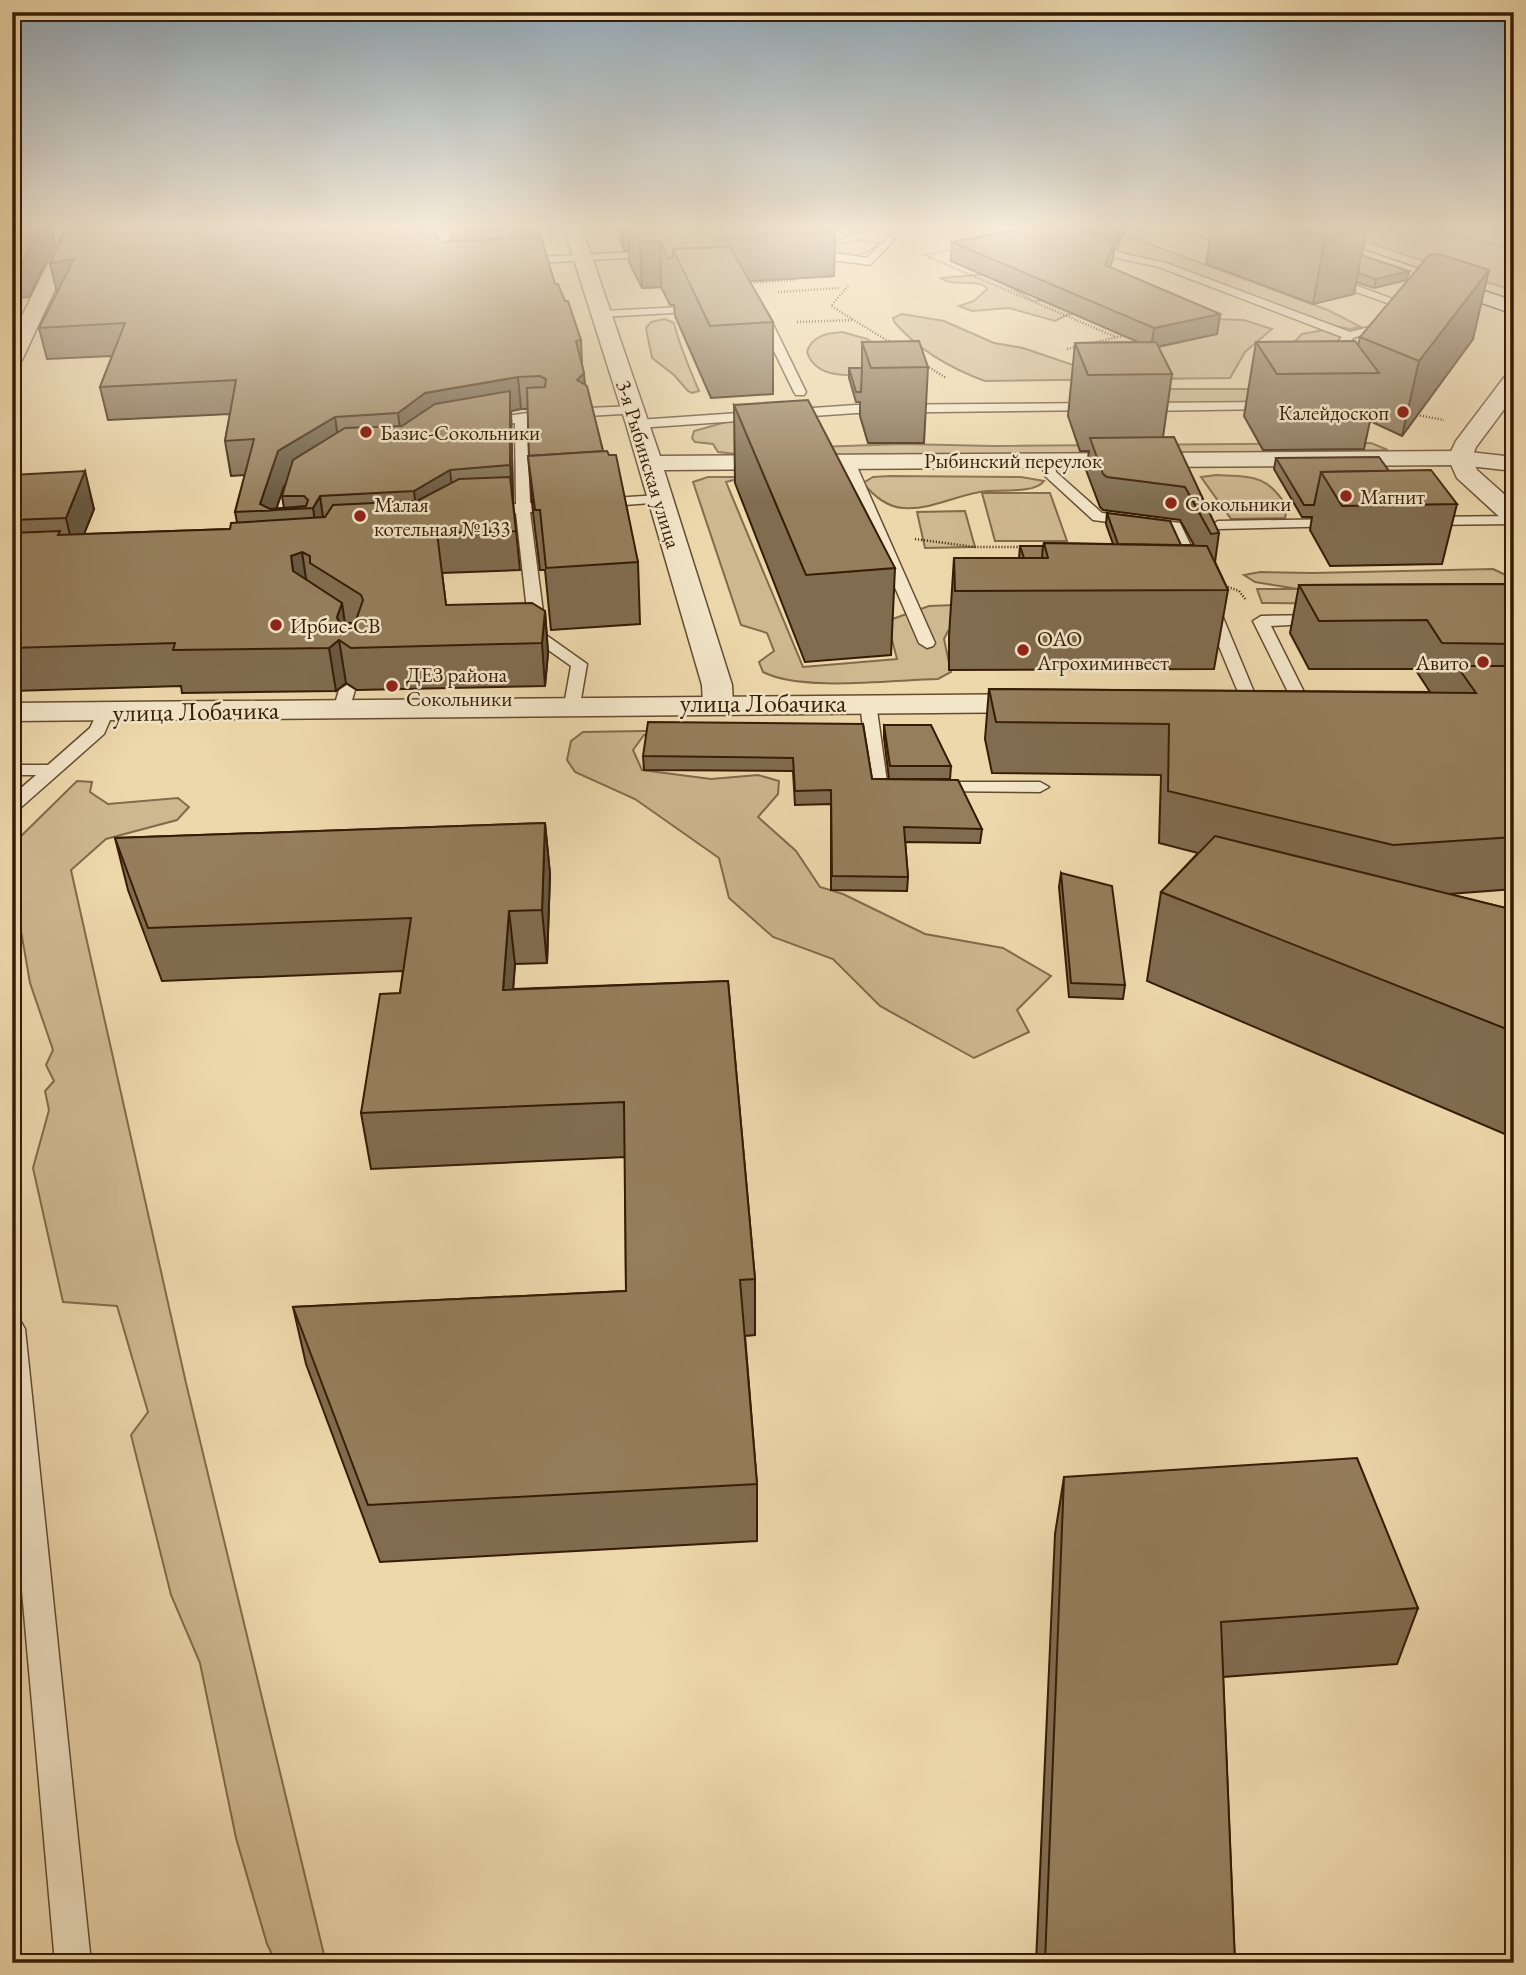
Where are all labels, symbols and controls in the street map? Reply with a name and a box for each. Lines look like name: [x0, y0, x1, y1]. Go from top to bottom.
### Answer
street label: 3-я Рыбинская улица: [611, 376, 688, 552]
place label: Калейдоскоп: [1279, 399, 1389, 426]
marker: Калейдоскоп: [1395, 404, 1411, 420]
place label: Базис-Сокольники: [380, 419, 540, 446]
marker: Базис-Сокольники: [358, 424, 374, 440]
street label: Рыбинский переулок: [924, 447, 1102, 474]
place label: Магнит: [1360, 483, 1425, 510]
marker: Магнит: [1338, 488, 1354, 504]
place label: Сокольники: [1185, 490, 1291, 517]
place label: Малая котельная №133: [374, 491, 510, 542]
marker: Сокольники: [1163, 495, 1179, 511]
marker: Малая котельная №133: [352, 508, 368, 524]
place label: Ирбис-СВ: [290, 612, 380, 639]
marker: Ирбис-СВ: [268, 617, 284, 633]
place label: ОАО Агрохиминвест: [1036, 625, 1169, 676]
marker: ОАО Агрохиминвест: [1015, 642, 1031, 658]
place label: Авито: [1414, 649, 1469, 676]
marker: Авито: [1475, 654, 1491, 670]
place label: ДЕЗ района Сокольники: [406, 661, 512, 712]
marker: ДЕЗ района Сокольники: [384, 678, 400, 694]
street label: улица Лобачика: [680, 686, 847, 720]
street label: улица Лобачика: [112, 693, 280, 729]

